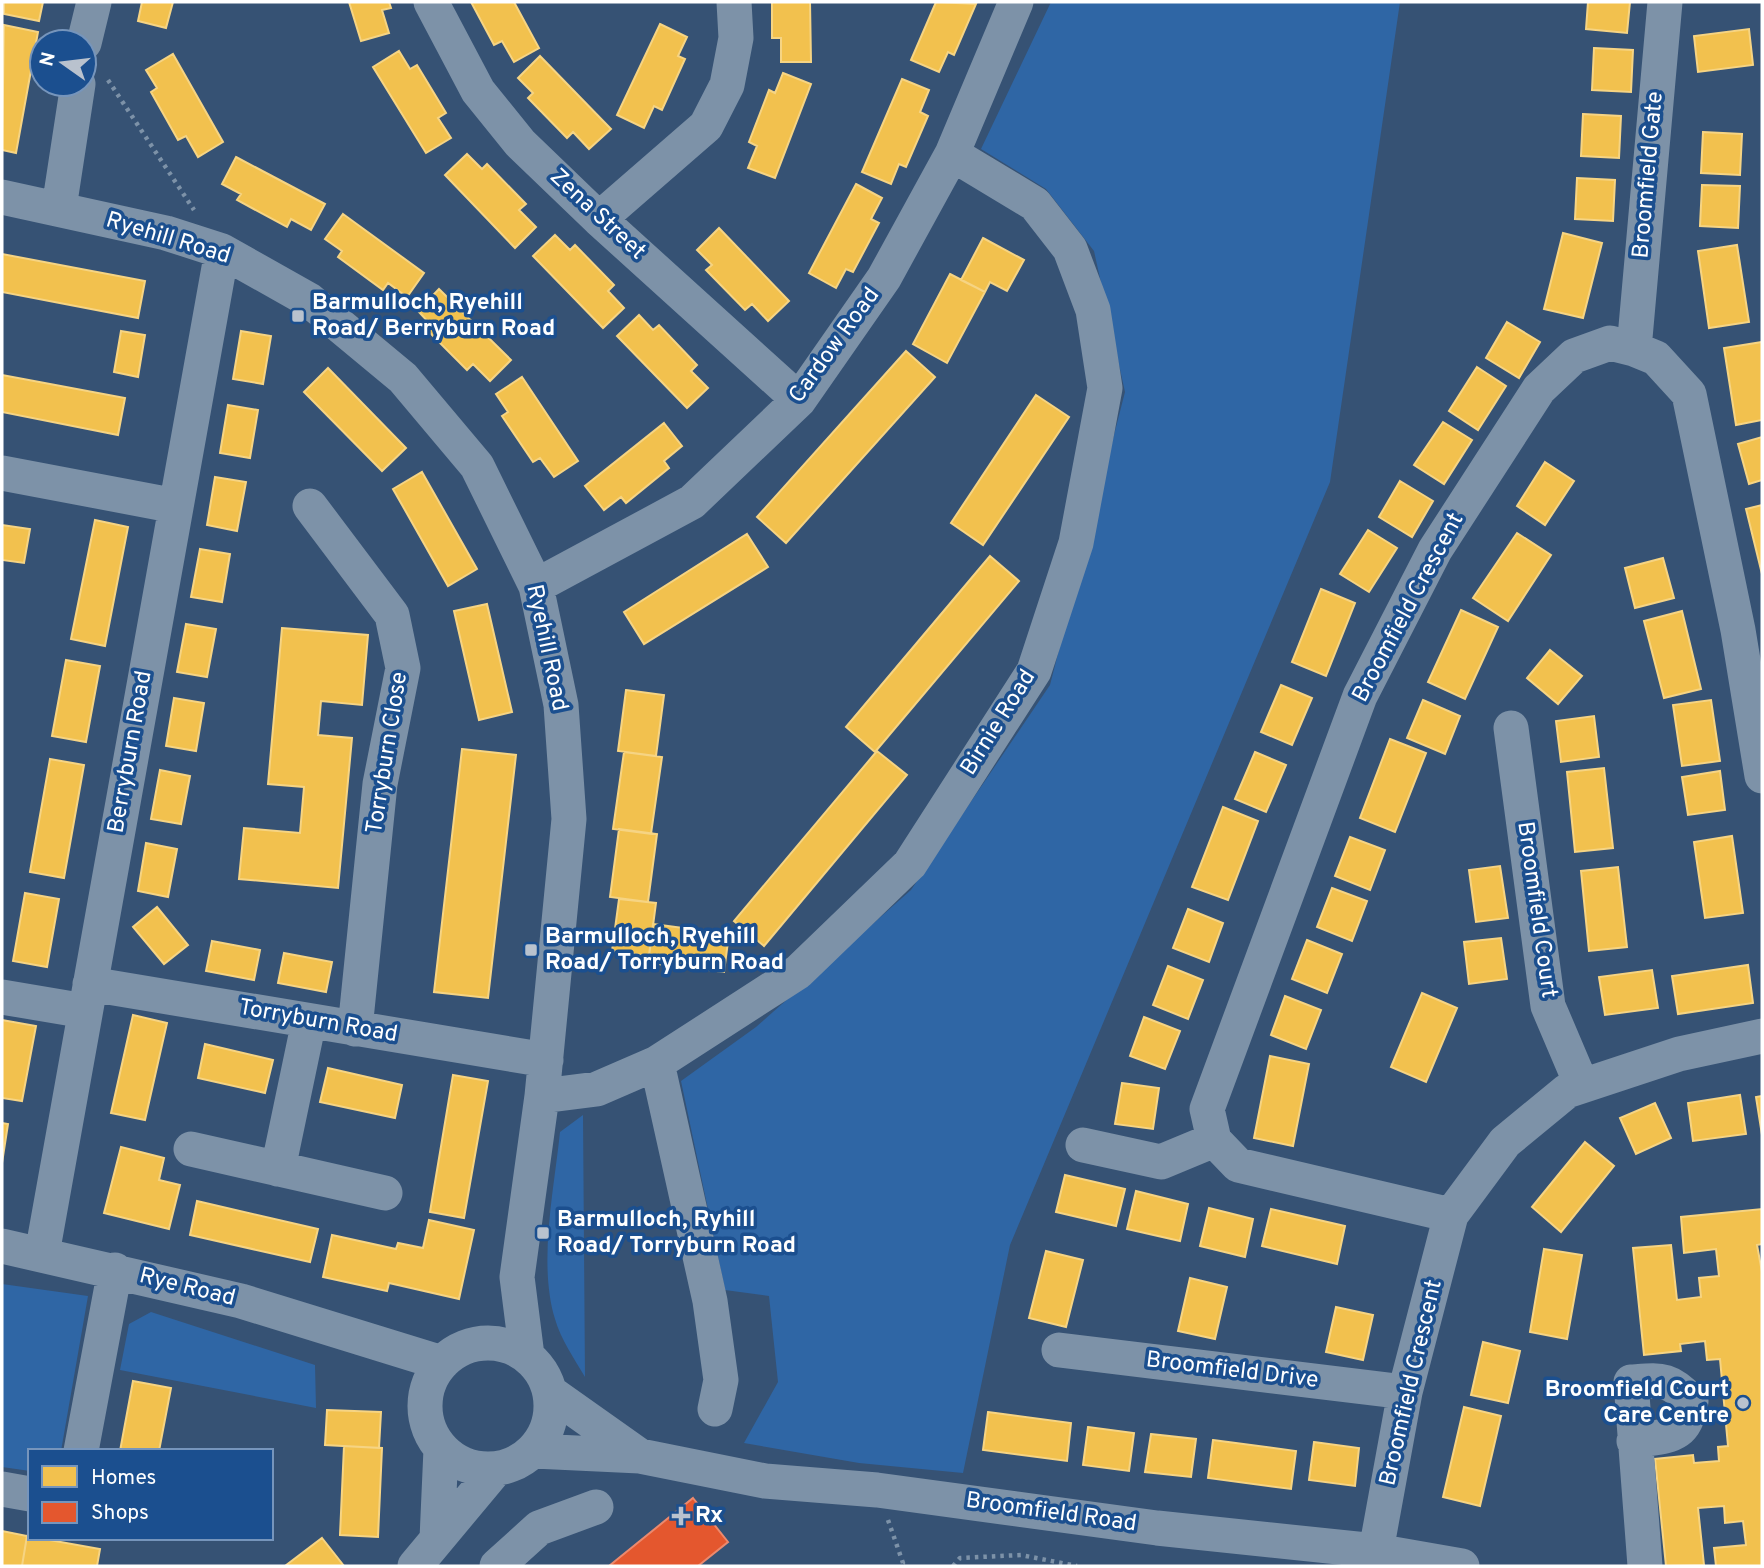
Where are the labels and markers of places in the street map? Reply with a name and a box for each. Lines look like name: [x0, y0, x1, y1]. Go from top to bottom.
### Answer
place label: Barmulloch, Ryehill Road/ Berryburn Road: [312, 289, 555, 344]
marker: Barmulloch, Ryehill Road/ Berryburn Road: [290, 308, 306, 324]
place label: Barmulloch, Ryehill Road/ Torryburn Road: [545, 923, 784, 978]
marker: Barmulloch, Ryehill Road/ Torryburn Road: [523, 942, 539, 958]
place label: Barmulloch, Ryhill Road/ Torryburn Road: [557, 1206, 796, 1261]
marker: Barmulloch, Ryhill Road/ Torryburn Road: [535, 1225, 551, 1241]
place label: Broomfield Court Care Centre: [1545, 1376, 1729, 1431]
marker: Broomfield Court Care Centre: [1735, 1395, 1751, 1411]
place label: Rx: [695, 1502, 723, 1531]
marker: Rx: [673, 1508, 689, 1524]

